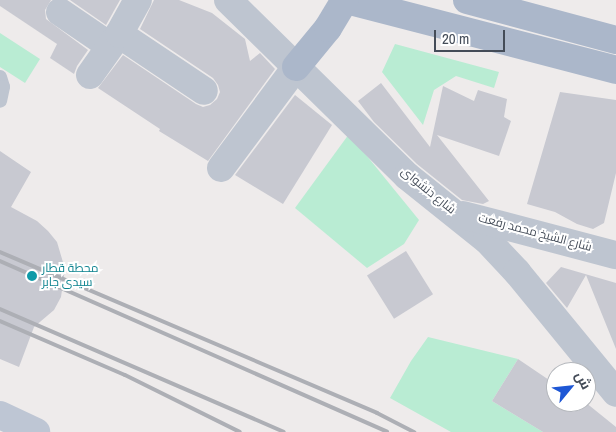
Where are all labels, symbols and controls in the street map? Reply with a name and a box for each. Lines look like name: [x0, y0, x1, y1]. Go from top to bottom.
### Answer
scale bar: [436, 20, 507, 52]
text: 20 m: [442, 28, 469, 49]
street label: شارع دنشواى: [398, 165, 458, 217]
street label: شارع الشيخ محمد رفعت: [477, 211, 593, 255]
place label: محطة قطار سيدى جابر: [42, 262, 99, 290]
marker: محطة قطار سيدى جابر: [26, 270, 38, 282]
north arrow: [546, 362, 596, 412]
text: ش: [571, 368, 596, 393]

